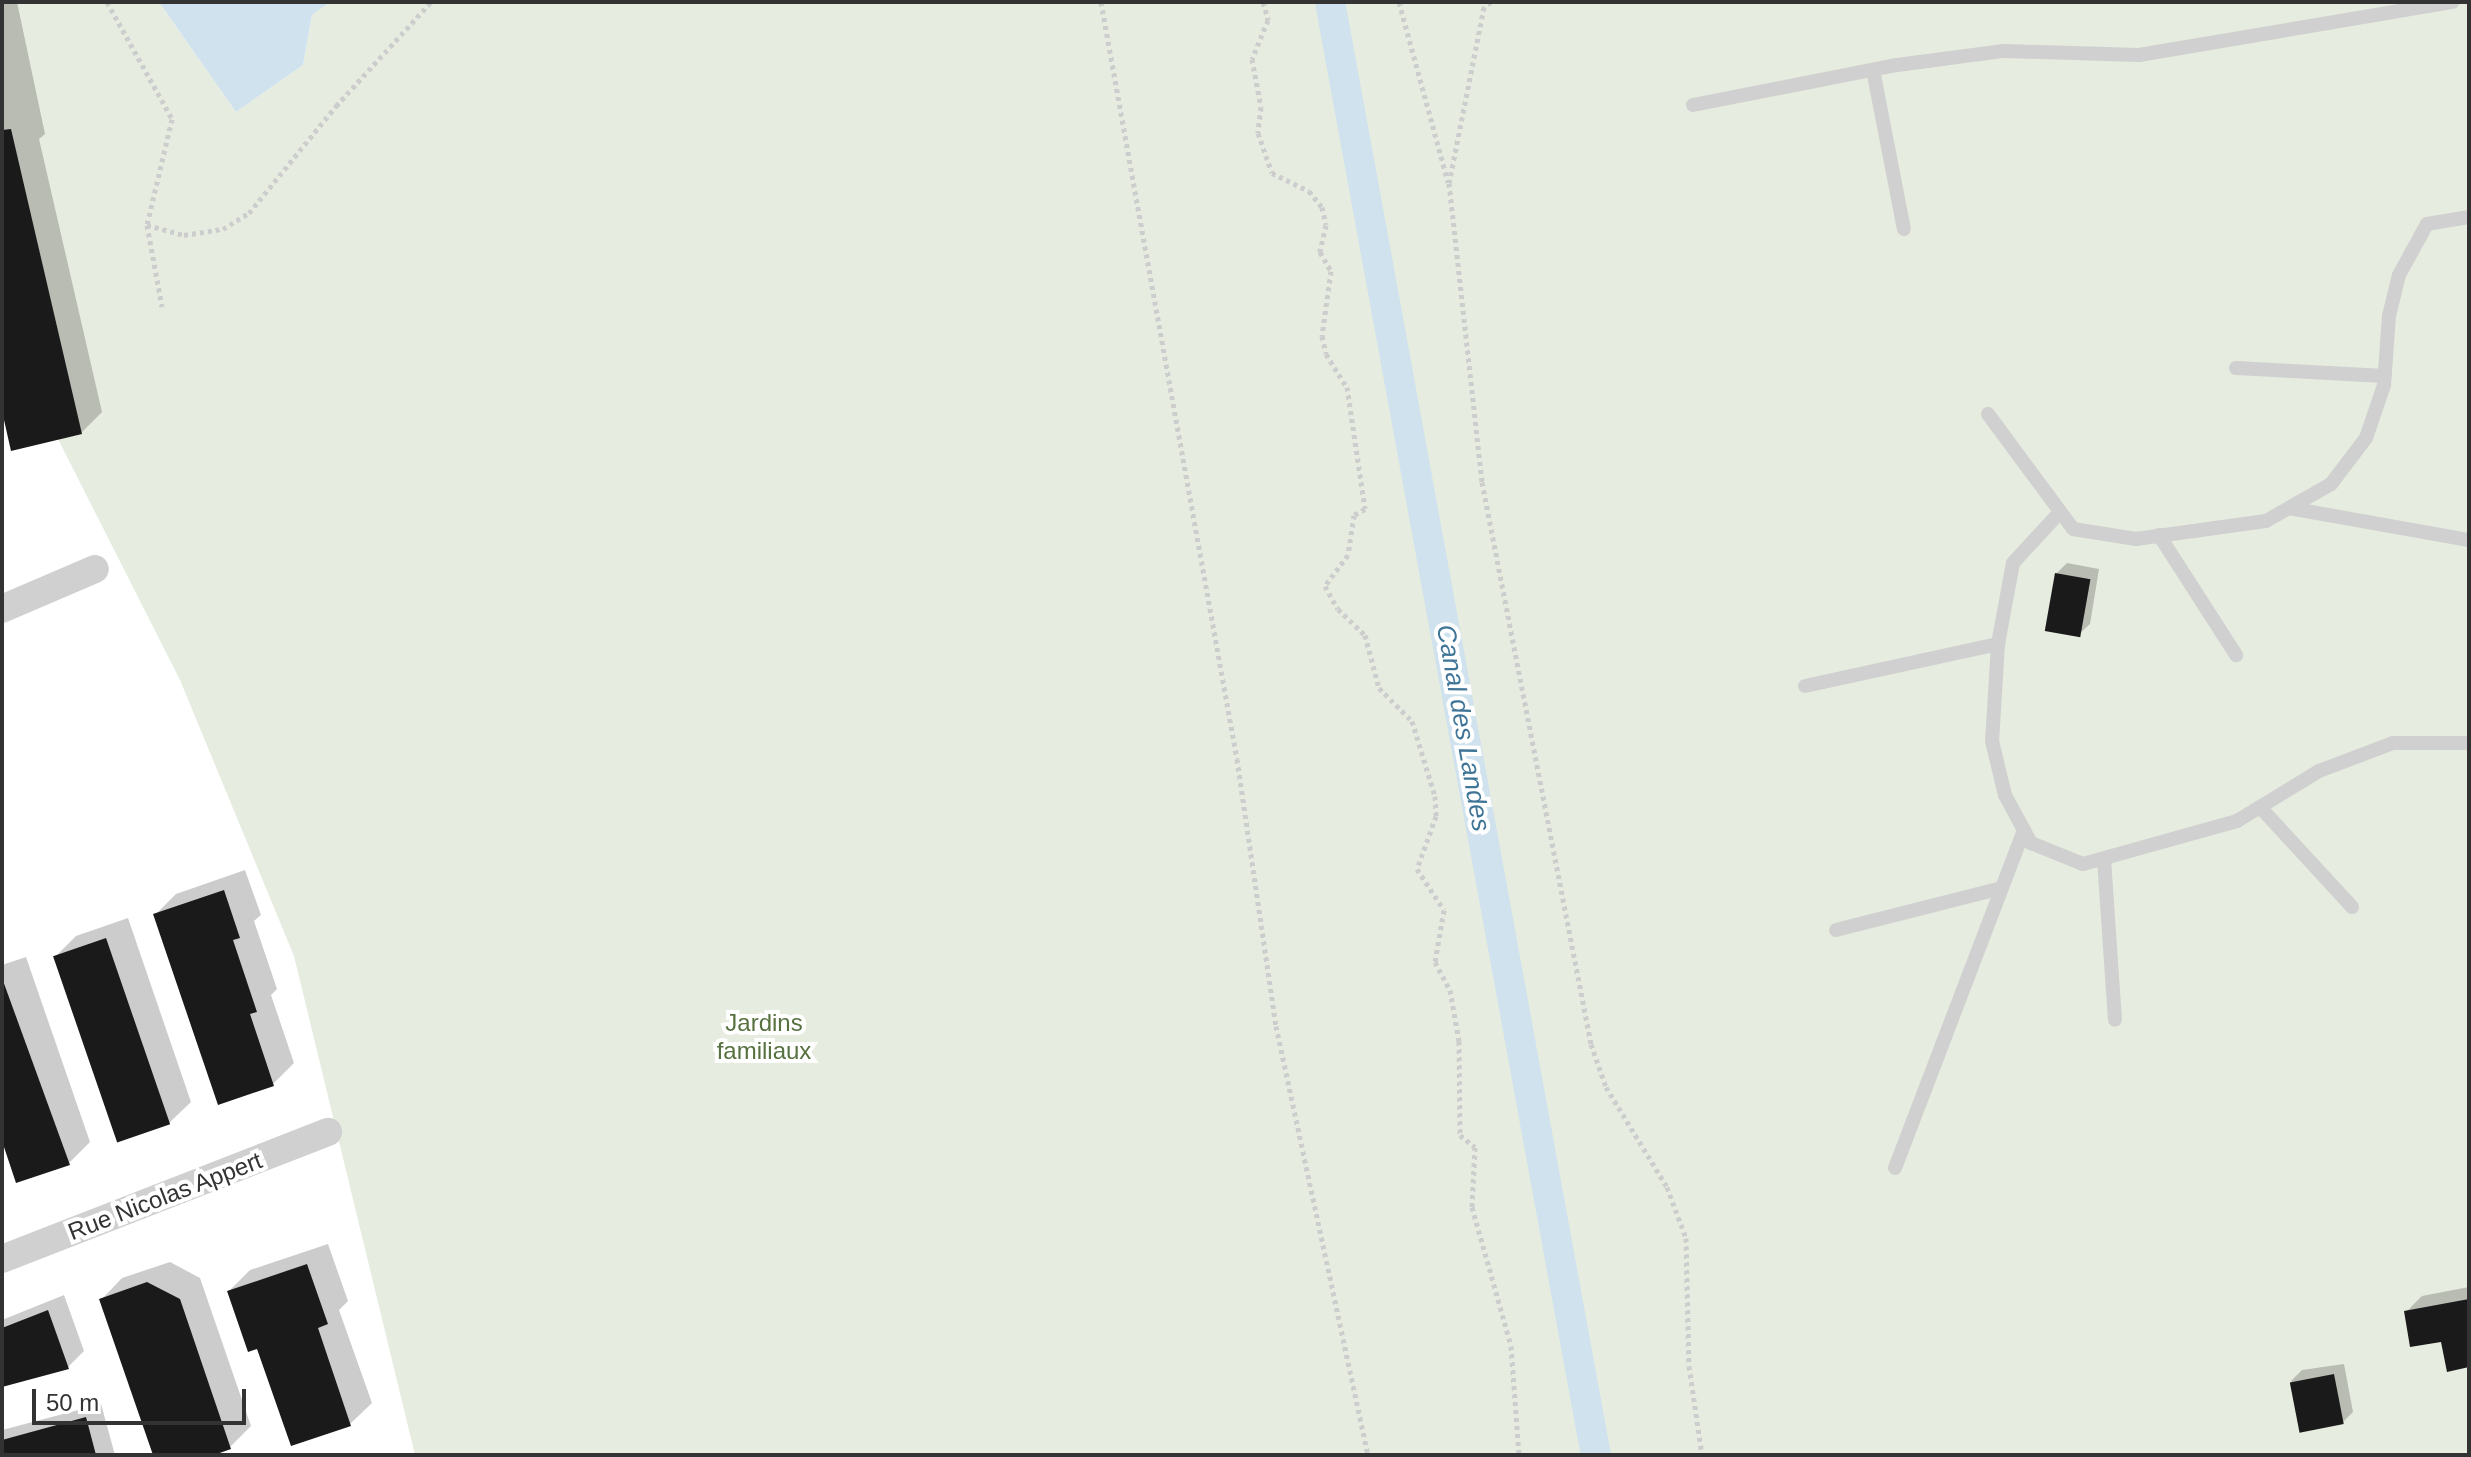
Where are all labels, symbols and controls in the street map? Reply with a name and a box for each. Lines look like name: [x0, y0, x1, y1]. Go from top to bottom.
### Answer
water label: Canal des Landes: [1429, 622, 1497, 834]
park label: Jardins familiaux: [717, 1009, 811, 1065]
street label: Rue Nicolas Appert: [63, 1146, 267, 1246]
scale bar: [36, 1373, 250, 1423]
text: 50 m: [46, 1389, 99, 1416]

